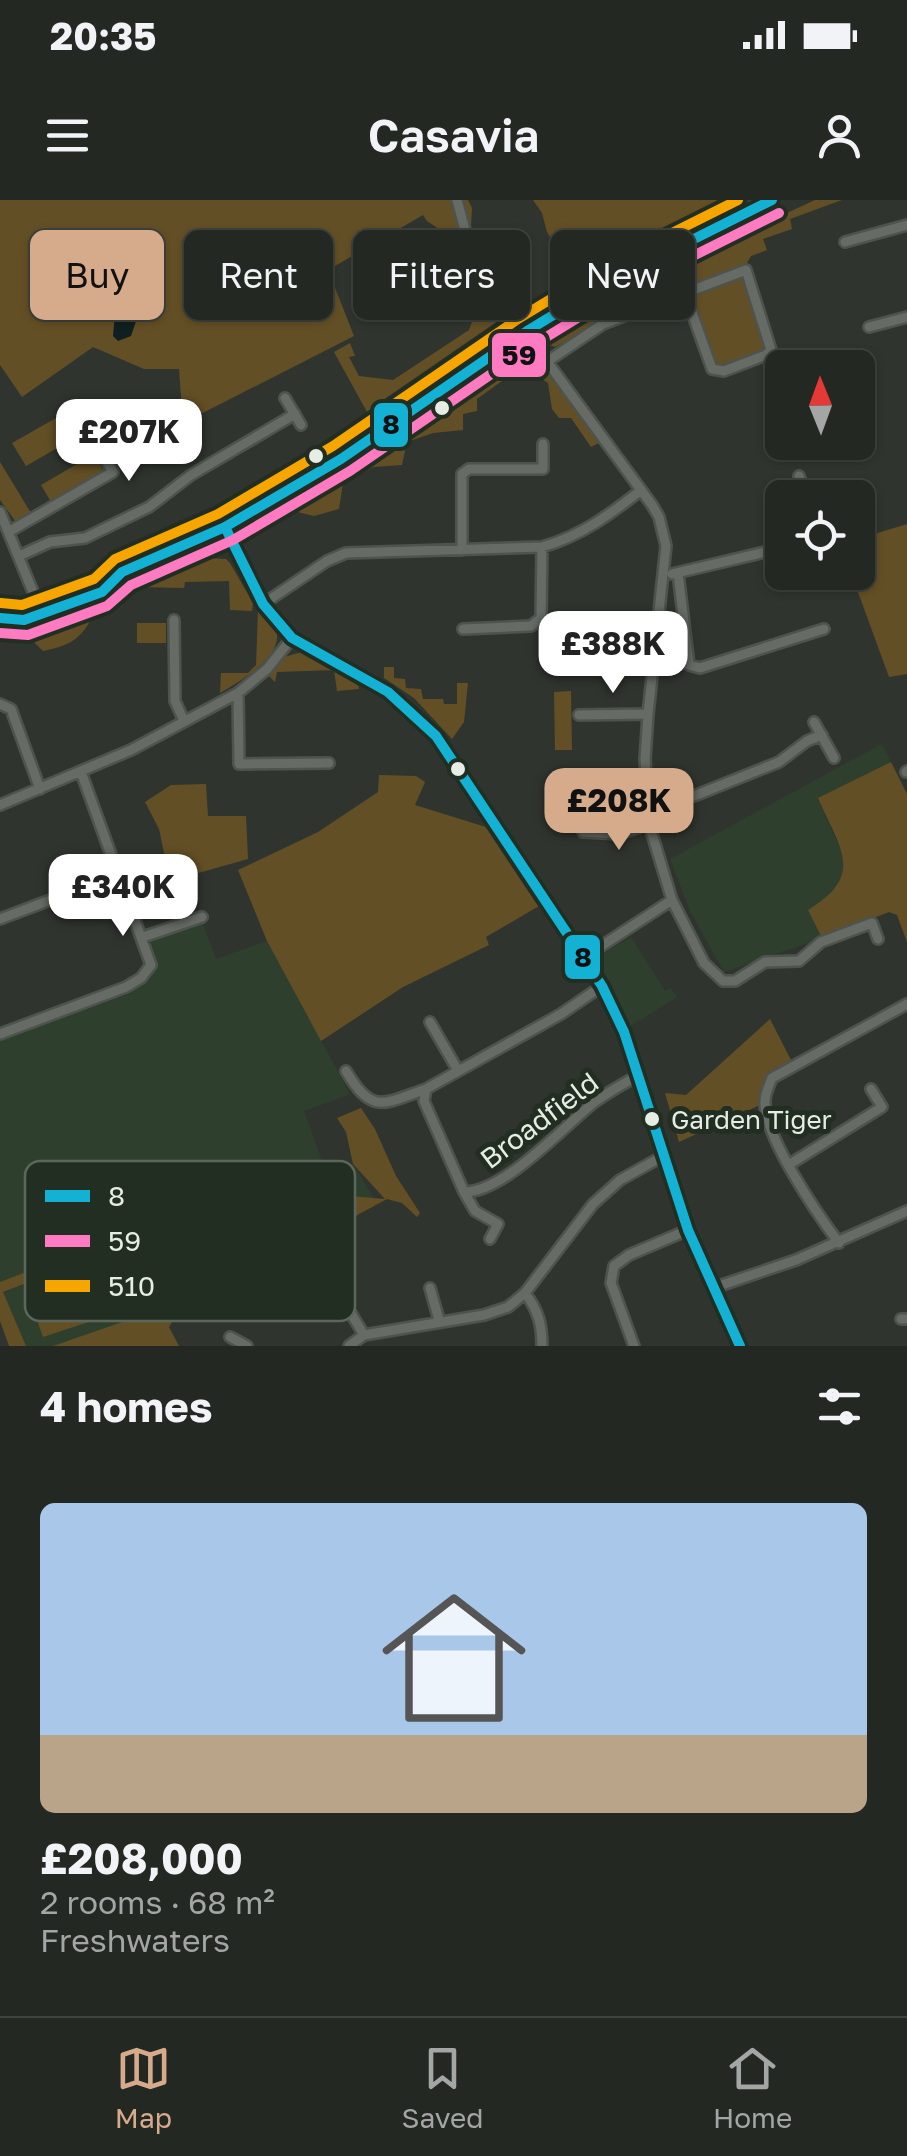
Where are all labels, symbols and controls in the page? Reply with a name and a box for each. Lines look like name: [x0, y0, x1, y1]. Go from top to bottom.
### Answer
text: 20:35: [50, 13, 156, 58]
icon: menu: [40, 108, 95, 163]
text: Casavia: [368, 108, 539, 162]
icon: person: [812, 108, 867, 163]
chip: Buy: [30, 230, 164, 320]
chip: Rent: [184, 230, 333, 320]
chip: Filters: [353, 230, 530, 320]
chip: New: [550, 230, 695, 320]
line badge: 59: [490, 331, 548, 379]
text: 59: [502, 338, 536, 371]
north arrow: [765, 350, 875, 460]
map controls: [765, 350, 875, 590]
unlabelled marker: [432, 398, 452, 418]
pin: £207K: [59, 399, 199, 484]
line badge: 8: [372, 401, 410, 449]
text: 8: [382, 407, 400, 440]
text: £207K: [78, 412, 180, 450]
unlabelled marker: [306, 446, 326, 466]
button: locate: [765, 480, 875, 590]
pin: £388K: [543, 611, 683, 696]
text: £388K: [561, 624, 665, 662]
unlabelled marker: [448, 759, 468, 779]
pin: £208K: [549, 768, 689, 853]
text: £208K: [566, 781, 672, 819]
pin: £340K: [53, 854, 193, 939]
text: £340K: [71, 867, 175, 905]
line badge: 8: [563, 933, 602, 981]
text: 8: [574, 940, 592, 973]
street label: Broadfield: [474, 1065, 604, 1175]
place label: Garden Tiger: [671, 1104, 832, 1135]
marker: Garden Tiger: [642, 1109, 662, 1129]
legend: [25, 1161, 355, 1321]
text: 8: [108, 1179, 125, 1212]
text: 59: [108, 1224, 141, 1257]
text: 510: [108, 1269, 155, 1302]
icon: filters: [812, 1379, 867, 1434]
text: 4 homes: [40, 1381, 212, 1431]
icon: home: [364, 1568, 544, 1748]
text: £208,000: [40, 1833, 243, 1883]
text: 2 rooms · 68 m²: [40, 1883, 275, 1921]
text: Freshwaters: [40, 1921, 230, 1959]
tab: Map: [115, 2041, 172, 2134]
tab: Saved: [402, 2041, 483, 2134]
tab: Home: [713, 2041, 792, 2134]

